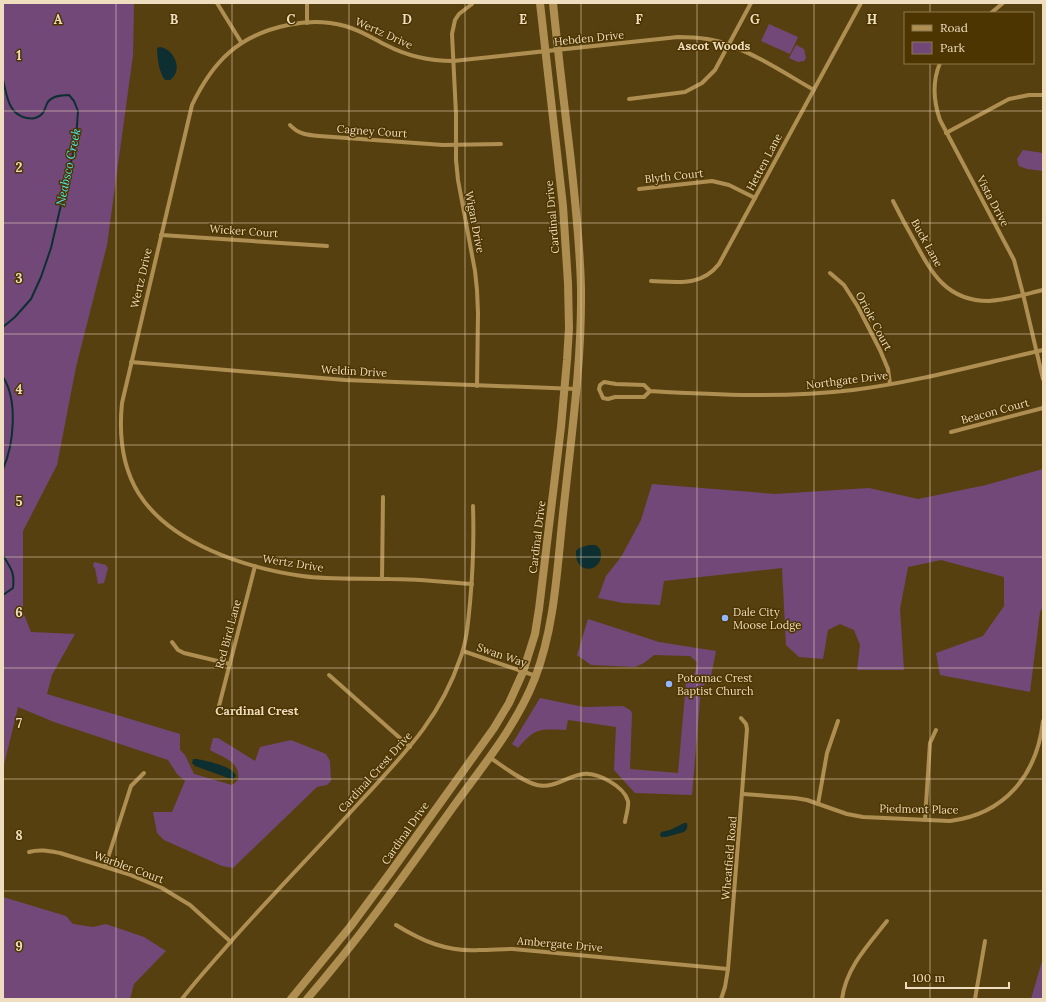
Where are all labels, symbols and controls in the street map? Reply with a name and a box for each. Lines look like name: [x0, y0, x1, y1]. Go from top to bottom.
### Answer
text: A: [54, 11, 63, 28]
text: B: [170, 11, 179, 28]
text: C: [287, 11, 296, 28]
text: E: [519, 11, 527, 28]
text: F: [635, 11, 643, 28]
text: G: [750, 11, 760, 28]
text: H: [867, 11, 877, 28]
legend: [904, 12, 1034, 64]
street label: Wertz Drive: [353, 14, 415, 52]
text: Road: [940, 20, 968, 35]
street label: Hebden Drive: [553, 27, 625, 49]
district label: Ascot Woods: [678, 38, 751, 53]
text: Park: [940, 40, 966, 55]
text: 1: [16, 47, 22, 64]
street label: Cagney Court: [336, 122, 408, 140]
water label: Neabsco Creek: [52, 127, 84, 207]
street label: Hetten Lane: [743, 131, 785, 193]
text: 2: [16, 159, 23, 176]
street label: Blyth Court: [644, 166, 705, 186]
street label: Vista Drive: [973, 172, 1012, 229]
street label: Cardinal Drive: [542, 180, 562, 254]
street label: Wigan Drive: [462, 190, 488, 254]
street label: Buck Lane: [908, 216, 946, 270]
street label: Wicker Court: [209, 222, 280, 240]
street label: Wertz Drive: [127, 246, 155, 310]
text: 3: [15, 270, 23, 287]
street label: Oriole Court: [853, 289, 896, 353]
street label: Weldin Drive: [321, 362, 387, 380]
street label: Northgate Drive: [805, 368, 889, 392]
text: 4: [15, 381, 23, 398]
street label: Beacon Court: [959, 395, 1031, 427]
text: 5: [15, 493, 23, 510]
street label: Cardinal Drive: [526, 500, 548, 574]
street label: Wertz Drive: [261, 551, 325, 575]
street label: Red Bird Lane: [212, 598, 244, 670]
text: 6: [15, 604, 23, 621]
place label: Dale City Moose Lodge: [733, 605, 801, 632]
marker: Dale City Moose Lodge: [720, 613, 730, 623]
street label: Swan Way: [475, 640, 529, 670]
place label: Potomac Crest Baptist Church: [677, 671, 754, 698]
marker: Potomac Crest Baptist Church: [664, 679, 674, 689]
district label: Cardinal Crest: [215, 703, 300, 718]
text: 7: [16, 715, 22, 732]
street label: Cardinal Crest Drive: [335, 729, 415, 815]
street label: Cardinal Drive: [378, 799, 432, 867]
street label: Piedmont Place: [879, 801, 959, 817]
street label: Wheatfield Road: [718, 815, 740, 901]
text: 8: [15, 827, 23, 844]
street label: Warbler Court: [92, 848, 167, 886]
street label: Ambergate Drive: [516, 933, 604, 955]
text: 9: [15, 938, 23, 955]
scale bar: [906, 964, 1009, 990]
text: 100 m: [912, 970, 945, 985]

